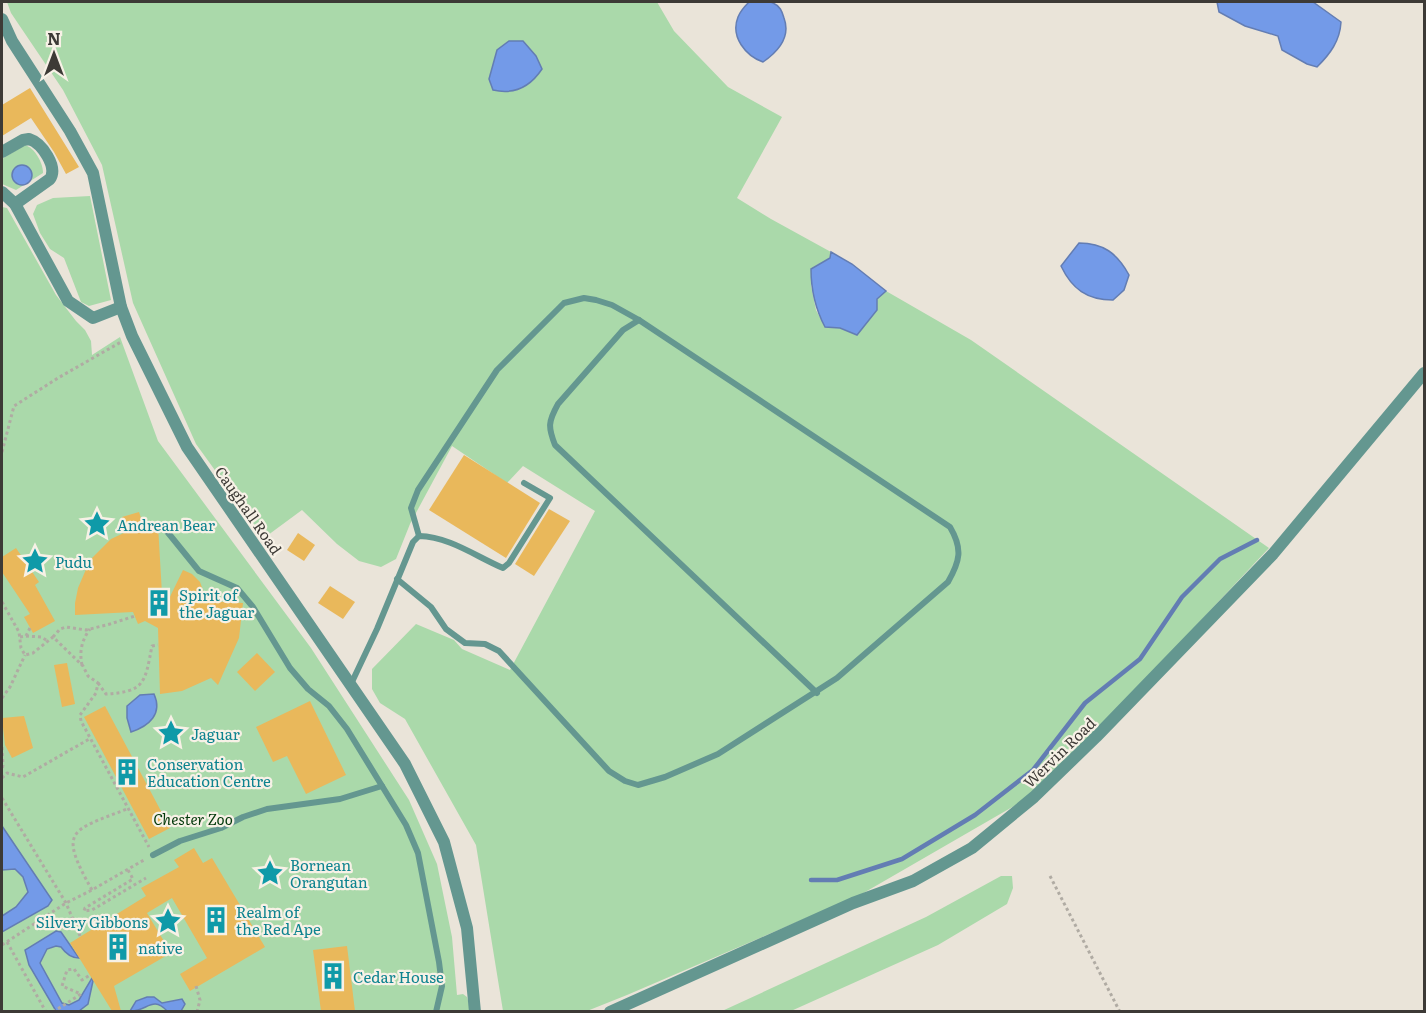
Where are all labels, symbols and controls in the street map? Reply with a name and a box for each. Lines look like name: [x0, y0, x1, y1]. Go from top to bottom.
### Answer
north arrow: [24, 24, 84, 84]
text: N: [47, 26, 61, 50]
street label: Caughall Road: [210, 461, 288, 559]
place icon: Andrean Bear: [82, 509, 112, 539]
place label: Andrean Bear: [117, 513, 215, 536]
place icon: Pudu: [20, 546, 50, 576]
place label: Pudu: [55, 550, 92, 573]
place label: Spirit of the Jaguar: [179, 583, 254, 623]
building icon: Spirit of the Jaguar: [144, 588, 174, 618]
street label: Wervin Road: [1018, 711, 1100, 793]
place icon: Jaguar: [156, 718, 186, 748]
place label: Jaguar: [191, 722, 240, 745]
place label: Conservation Education Centre: [147, 752, 271, 792]
building icon: Conservation Education Centre: [112, 757, 142, 787]
park label: Chester Zoo: [153, 807, 233, 830]
place label: Bornean Orangutan: [290, 853, 368, 893]
place icon: Bornean Orangutan: [255, 858, 285, 888]
place label: Realm of the Red Ape: [236, 900, 321, 940]
building icon: Realm of the Red Ape: [201, 905, 231, 935]
place icon: Silvery Gibbons: [153, 906, 183, 936]
place label: Silvery Gibbons: [36, 910, 148, 933]
building icon: native: [103, 932, 133, 962]
place label: native: [138, 936, 183, 959]
building icon: Cedar House: [318, 961, 348, 991]
place label: Cedar House: [353, 965, 444, 988]

